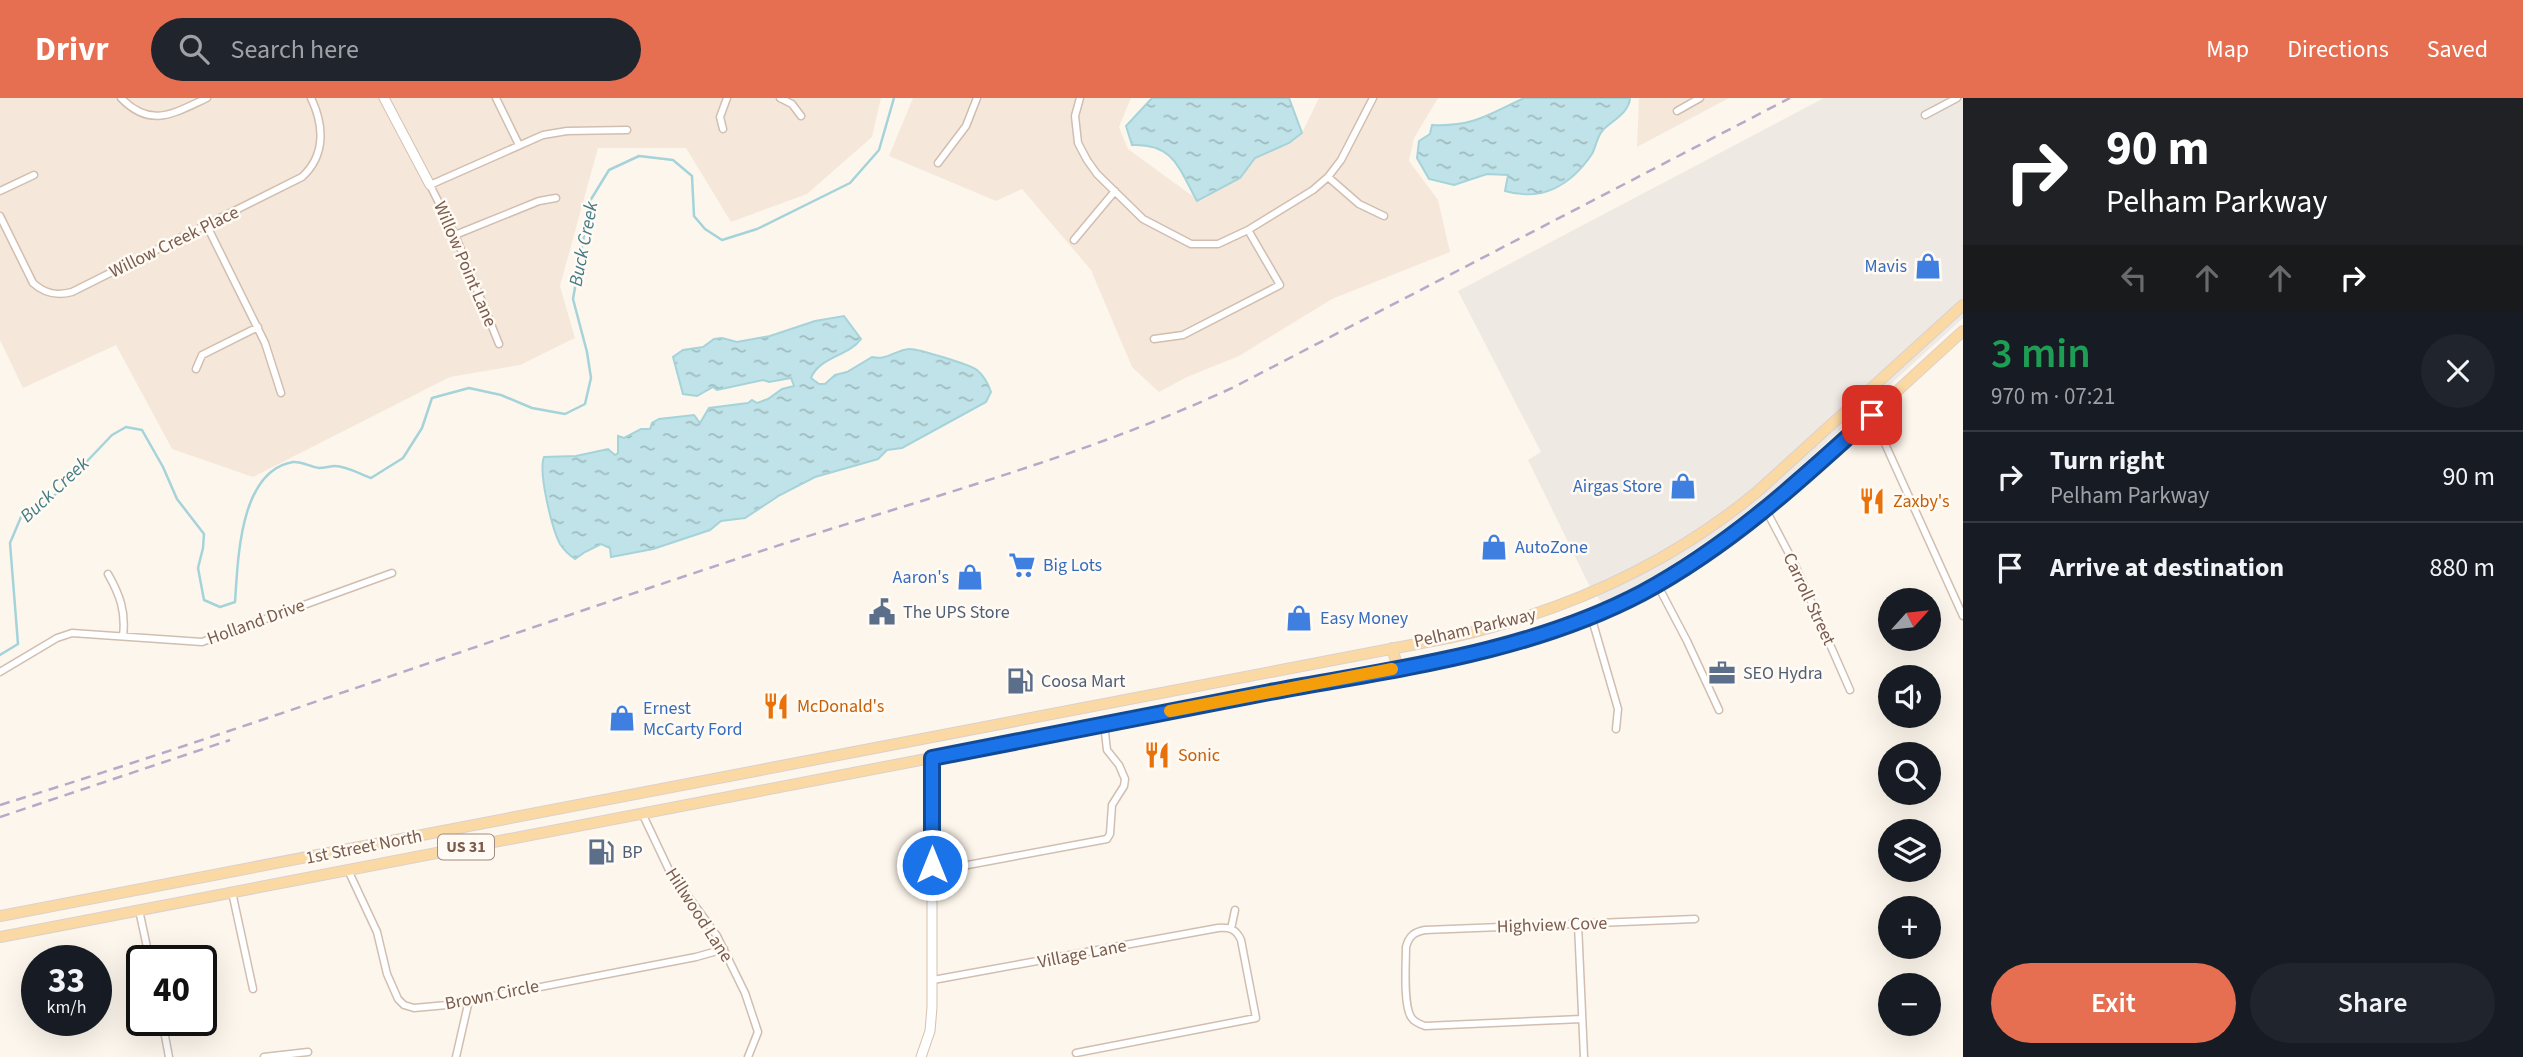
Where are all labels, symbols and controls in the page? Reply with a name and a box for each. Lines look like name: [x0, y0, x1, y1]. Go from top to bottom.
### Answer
search box: [151, 18, 641, 81]
text: Drivr: [35, 26, 109, 73]
icon: search: [175, 30, 213, 68]
text: Search here: [231, 31, 359, 68]
text: Map: [2206, 32, 2249, 67]
text: Directions: [2287, 32, 2389, 67]
text: Saved: [2427, 32, 2488, 67]
text: 90 m: [2106, 114, 2210, 184]
icon: right: [1991, 126, 2082, 217]
text: Pelham Parkway: [2106, 179, 2327, 225]
street label: Willow Point Lane: [427, 197, 503, 331]
water label: Buck Creek: [563, 198, 606, 289]
street label: Willow Creek Place: [105, 200, 243, 284]
shop icon: Mavis: [1913, 251, 1943, 281]
place label: Mavis: [1864, 254, 1907, 279]
icon: left: [2115, 259, 2153, 297]
icon: ahead: [2188, 259, 2226, 297]
icon: ahead: [2261, 259, 2299, 297]
icon: right: [2334, 259, 2372, 297]
text: 3 min: [1991, 324, 2091, 384]
button: close: [2421, 334, 2495, 408]
text: 970 m · 07:21: [1991, 380, 2115, 413]
pin: [1842, 385, 1902, 445]
icon: arrive: [1853, 396, 1891, 434]
text: Turn right: [2050, 442, 2165, 479]
water label: Buck Creek: [14, 450, 96, 529]
icon: right: [1991, 458, 2029, 496]
text: 90 m: [2442, 458, 2495, 495]
shop icon: Airgas Store: [1668, 471, 1698, 501]
place label: Airgas Store: [1573, 474, 1662, 499]
text: Pelham Parkway: [2050, 479, 2209, 512]
restaurant icon: Zaxby's: [1857, 486, 1887, 516]
place label: Zaxby's: [1893, 489, 1949, 514]
shop icon: AutoZone: [1479, 532, 1509, 562]
place label: AutoZone: [1515, 535, 1588, 560]
street label: Carroll Street: [1777, 549, 1841, 649]
icon: arrive: [1991, 549, 2029, 587]
text: Arrive at destination: [2050, 549, 2284, 586]
text: 880 m: [2429, 549, 2495, 586]
supermarket icon: Big Lots: [1007, 550, 1037, 580]
place label: Big Lots: [1043, 553, 1102, 578]
shop icon: Aaron's: [955, 562, 985, 592]
place label: Aaron's: [892, 565, 949, 590]
north arrow: [1878, 588, 1941, 651]
map controls: [1878, 588, 1941, 1036]
street label: Holland Drive: [204, 593, 308, 651]
public building icon: The UPS Store: [867, 597, 897, 627]
place label: The UPS Store: [903, 600, 1010, 625]
street label: Pelham Parkway: [1412, 602, 1539, 654]
shop icon: Easy Money: [1284, 603, 1314, 633]
place label: Easy Money: [1320, 606, 1409, 631]
office icon: SEO Hydra: [1707, 658, 1737, 688]
place label: SEO Hydra: [1743, 661, 1823, 686]
button: sound: [1878, 665, 1941, 728]
fuel station icon: Coosa Mart: [1005, 666, 1035, 696]
place label: Coosa Mart: [1041, 669, 1125, 694]
restaurant icon: McDonald's: [761, 691, 791, 721]
place label: McDonald's: [797, 694, 884, 719]
place label: Ernest McCarty Ford: [643, 696, 742, 742]
shop icon: Ernest McCarty Ford: [607, 703, 637, 733]
restaurant icon: Sonic: [1142, 740, 1172, 770]
button: search: [1878, 742, 1941, 805]
place label: Sonic: [1178, 743, 1220, 768]
button: layers: [1878, 819, 1941, 882]
street label: 1st Street North: [304, 823, 424, 871]
position arrow: [895, 828, 969, 902]
road number: US 31: [438, 834, 494, 860]
fuel station icon: BP: [586, 837, 616, 867]
place label: BP: [622, 840, 643, 865]
street label: Hillwood Lane: [659, 863, 739, 967]
button: +: [1878, 896, 1941, 959]
street label: Highview Cove: [1496, 911, 1608, 939]
street label: Village Lane: [1035, 933, 1129, 975]
speed limit sign: 40: [126, 945, 217, 1036]
text: 33: [48, 956, 85, 1006]
button: Exit: [1991, 963, 2236, 1043]
button: Share: [2250, 963, 2495, 1043]
button: −: [1878, 973, 1941, 1036]
street label: Brown Circle: [443, 974, 541, 1016]
text: km/h: [47, 995, 86, 1020]

